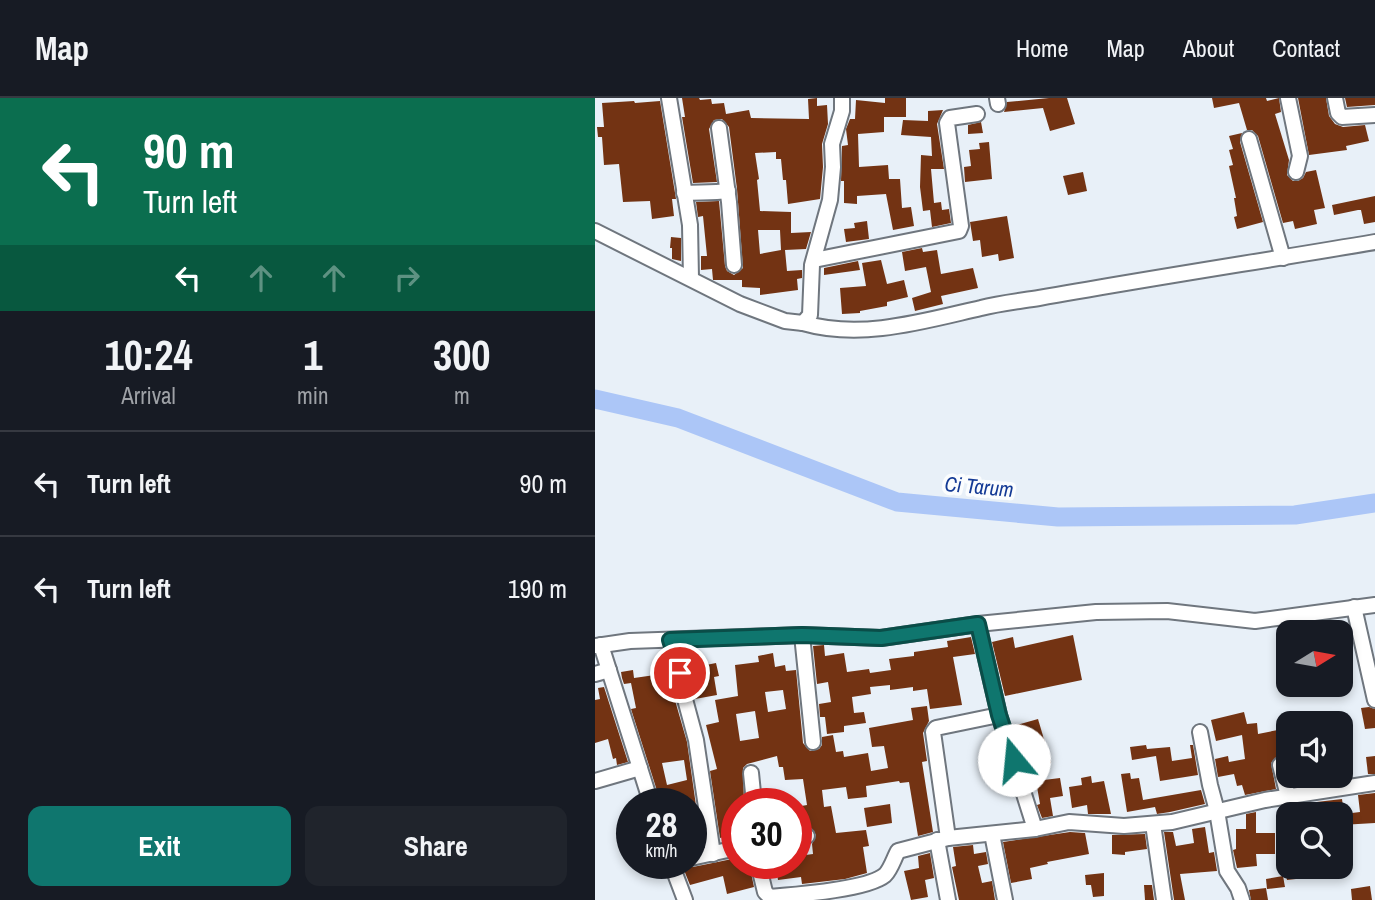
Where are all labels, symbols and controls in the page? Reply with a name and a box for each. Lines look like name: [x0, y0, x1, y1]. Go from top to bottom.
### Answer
text: Map: [35, 26, 89, 70]
text: Home: [1016, 32, 1068, 64]
text: Map: [1106, 32, 1145, 64]
text: About: [1183, 32, 1234, 64]
text: Contact: [1272, 32, 1340, 64]
text: 90 m: [143, 117, 235, 183]
icon: left: [28, 126, 119, 217]
text: Turn left: [143, 180, 237, 223]
icon: left: [169, 259, 207, 297]
icon: ahead: [242, 259, 280, 297]
icon: ahead: [315, 259, 353, 297]
icon: right: [388, 259, 426, 297]
text: 10:24: [105, 327, 193, 383]
text: 1: [303, 327, 322, 383]
text: 300: [433, 327, 491, 383]
text: Arrival: [121, 380, 176, 411]
text: min: [297, 380, 329, 411]
text: m: [454, 380, 470, 411]
icon: left: [28, 465, 66, 503]
text: Turn left: [87, 466, 171, 501]
text: 90 m: [520, 466, 567, 501]
water label: Ci Tarum: [943, 469, 1015, 504]
icon: left: [28, 570, 66, 608]
text: Turn left: [87, 571, 171, 606]
text: 190 m: [508, 571, 567, 606]
north arrow: [1276, 620, 1353, 696]
map controls: [1276, 620, 1353, 879]
pin: [650, 643, 710, 703]
icon: arrive: [661, 654, 699, 692]
button: sound: [1276, 711, 1353, 788]
position arrow: [977, 723, 1051, 797]
speed limit sign: 30: [721, 788, 812, 879]
text: 28: [646, 801, 677, 848]
button: search: [1276, 802, 1353, 879]
button: Exit: [28, 806, 291, 886]
button: Share: [305, 806, 567, 886]
text: km/h: [646, 838, 678, 863]

